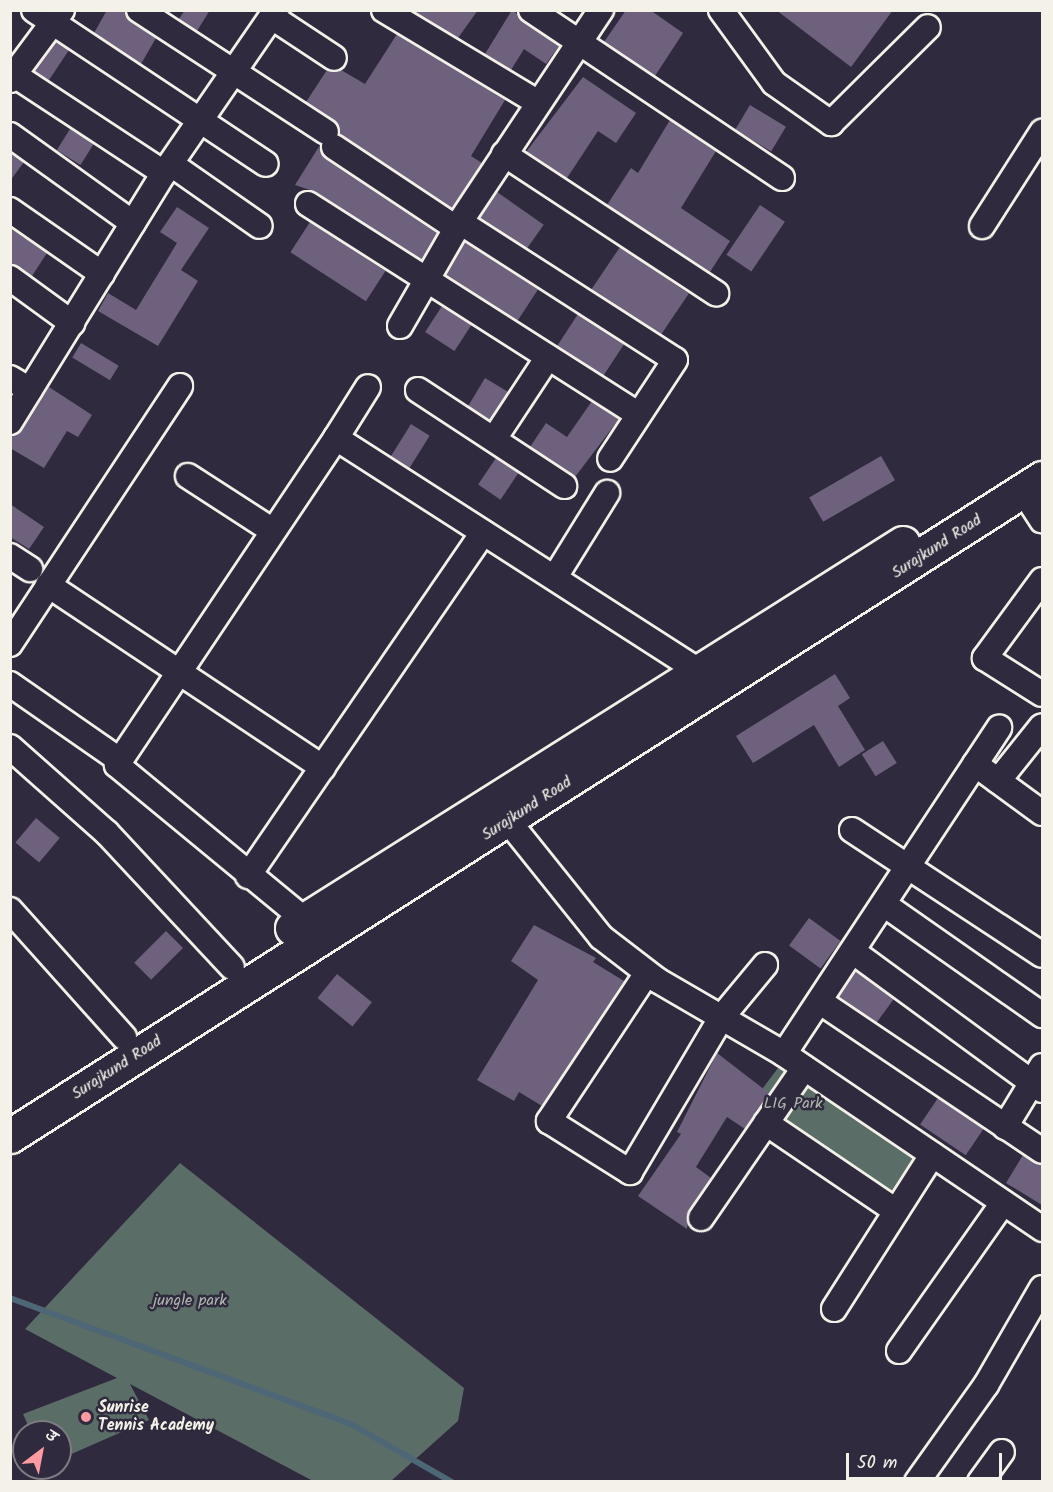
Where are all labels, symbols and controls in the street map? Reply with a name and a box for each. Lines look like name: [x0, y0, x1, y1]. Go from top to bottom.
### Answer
street label: Surajkund Road: [888, 511, 986, 583]
street label: Surajkund Road: [478, 773, 576, 845]
street label: Surajkund Road: [68, 1032, 166, 1104]
park label: LIG Park: [764, 1094, 822, 1114]
park label: jungle park: [153, 1291, 227, 1311]
place label: Sunrise Tennis Academy: [98, 1398, 214, 1436]
marker: Sunrise Tennis Academy: [79, 1410, 93, 1424]
north arrow: [12, 1420, 72, 1480]
text: उ: [40, 1423, 62, 1449]
scale bar: [849, 1441, 1005, 1479]
text: 50 m: [857, 1449, 897, 1478]

